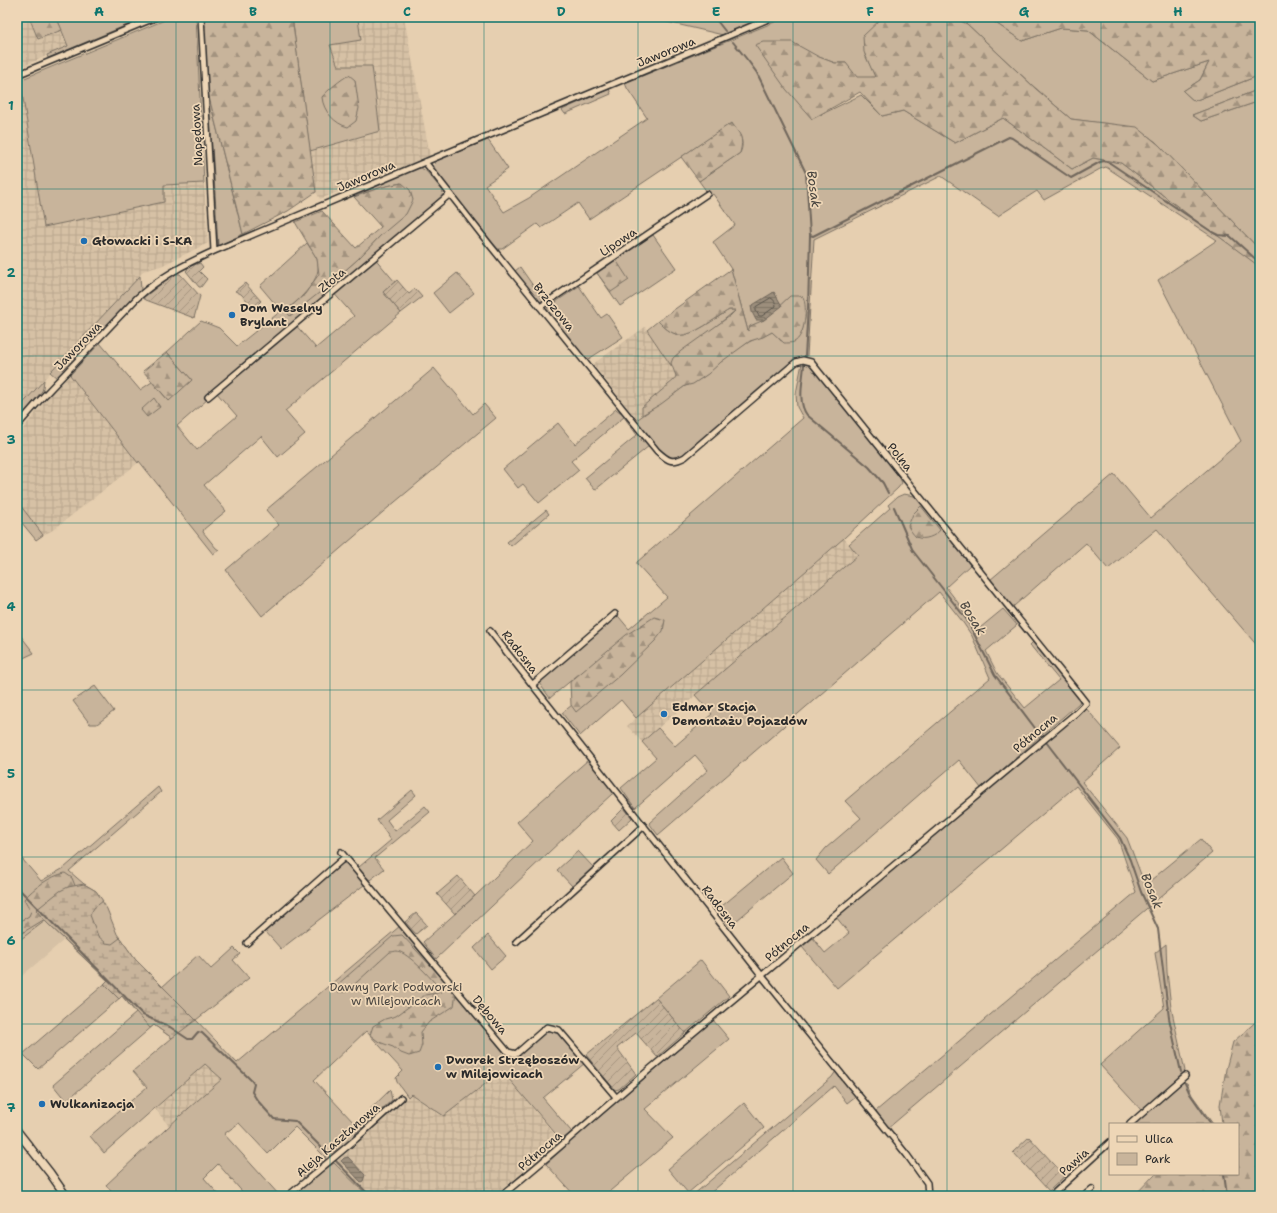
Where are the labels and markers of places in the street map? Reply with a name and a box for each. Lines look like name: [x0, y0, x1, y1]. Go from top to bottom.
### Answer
place label: Głowacki i S-KA: [92, 233, 192, 249]
marker: Głowacki i S-KA: [79, 236, 89, 246]
place label: Dom Weselny Brylant: [240, 300, 323, 330]
marker: Dom Weselny Brylant: [227, 310, 237, 320]
place label: Edmar Stacja Demontażu Pojazdów: [672, 699, 807, 729]
marker: Edmar Stacja Demontażu Pojazdów: [659, 709, 669, 719]
place label: Dworek Strzęboszów w Milejowicach: [446, 1052, 579, 1082]
marker: Dworek Strzęboszów w Milejowicach: [433, 1062, 443, 1072]
place label: Wulkanizacja: [50, 1096, 135, 1112]
marker: Wulkanizacja: [37, 1099, 47, 1109]

